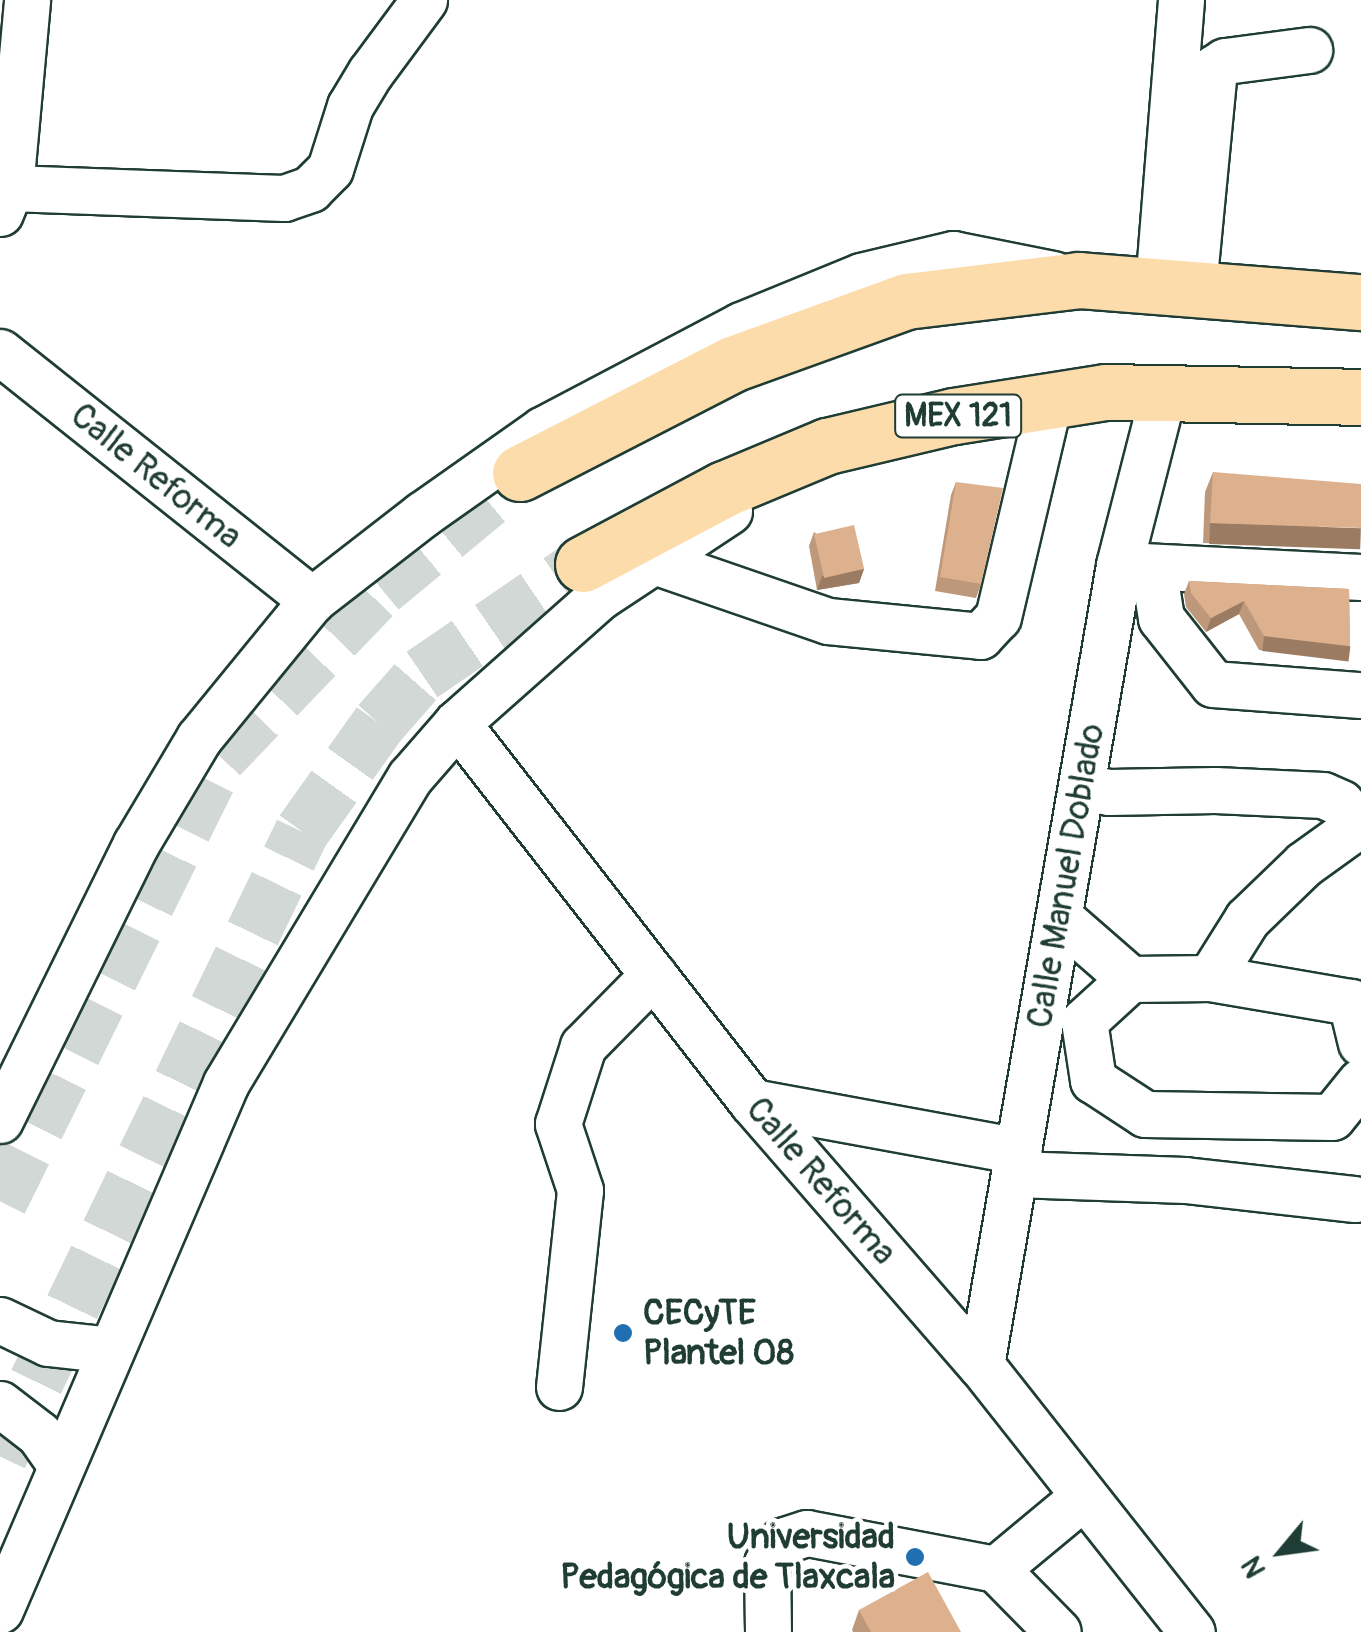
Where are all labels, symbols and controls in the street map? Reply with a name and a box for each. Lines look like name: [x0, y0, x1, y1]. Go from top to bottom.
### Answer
road number: MEX 121: [893, 389, 1023, 443]
street label: Calle Reforma: [62, 394, 250, 558]
street label: Calle Manuel Doblado: [1019, 721, 1113, 1031]
street label: Calle Reforma: [737, 1089, 905, 1273]
place label: CECyTE Plantel 08: [643, 1292, 794, 1374]
marker: CECyTE Plantel 08: [612, 1322, 634, 1344]
north arrow: [1231, 1502, 1331, 1602]
place label: Universidad Pedagógica de Tlaxcala: [560, 1516, 895, 1598]
marker: Universidad Pedagógica de Tlaxcala: [904, 1546, 926, 1568]
text: N: [1234, 1550, 1274, 1584]

